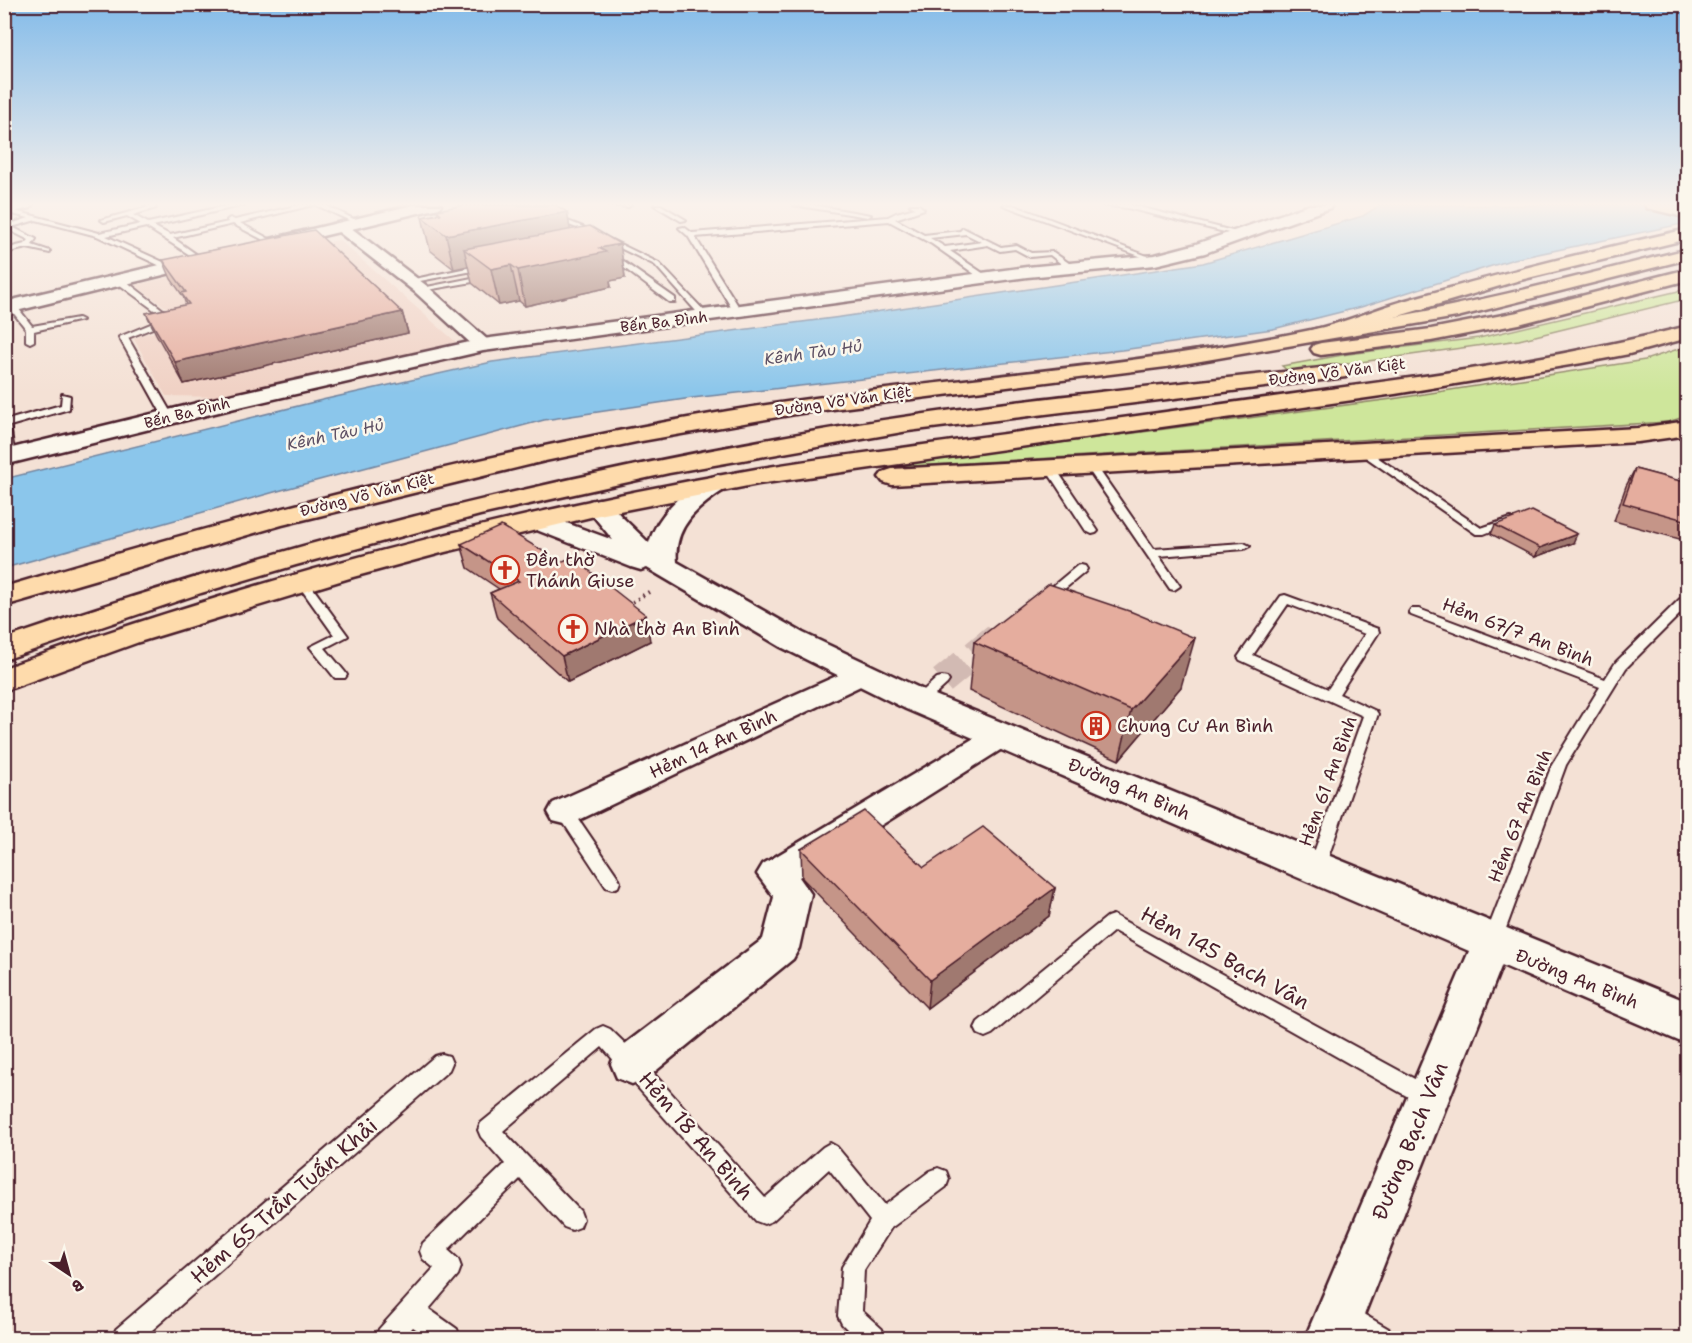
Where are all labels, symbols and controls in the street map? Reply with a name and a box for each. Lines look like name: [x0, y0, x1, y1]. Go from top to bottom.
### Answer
street label: Bến Ba Đình: [619, 307, 709, 337]
water label: Kênh Tàu Hủ: [763, 335, 863, 370]
street label: Đường Võ Văn Kiệt: [1267, 354, 1407, 390]
street label: Đường Võ Văn Kiệt: [773, 382, 913, 420]
street label: Bến Ba Đình: [142, 393, 232, 433]
water label: Kênh Tàu Hủ: [285, 414, 386, 455]
street label: Đường Võ Văn Kiệt: [298, 469, 436, 521]
place label: Đền thờ Thánh Giuse: [526, 548, 635, 593]
church icon: Đền thờ Thánh Giuse: [489, 554, 521, 586]
street label: Hẻm 67/7 An Bình: [1439, 592, 1597, 672]
church icon: Nhà thờ An Bình: [557, 613, 589, 645]
place label: Nhà thờ An Bình: [594, 617, 740, 641]
street label: Hẻm 14 An Bình: [645, 704, 781, 784]
building icon: Chung Cư An Bình: [1080, 710, 1112, 742]
street label: Hẻm 61 An Bình: [1293, 712, 1363, 850]
place label: Chung Cư An Bình: [1117, 714, 1273, 738]
street label: Hẻm 67 An Bình: [1482, 746, 1558, 886]
street label: Đường An Bình: [1064, 752, 1194, 826]
street label: Hẻm 145 Bạch Vân: [1136, 900, 1315, 1016]
street label: Đường An Bình: [1512, 943, 1642, 1015]
street label: Đường Bạch Vân: [1366, 1058, 1455, 1224]
street label: Hẻm 18 An Bình: [632, 1066, 760, 1206]
street label: Hẻm 65 Trần Tuấn Khải: [185, 1112, 383, 1290]
north arrow: [39, 1244, 99, 1304]
text: B: [67, 1274, 88, 1297]

